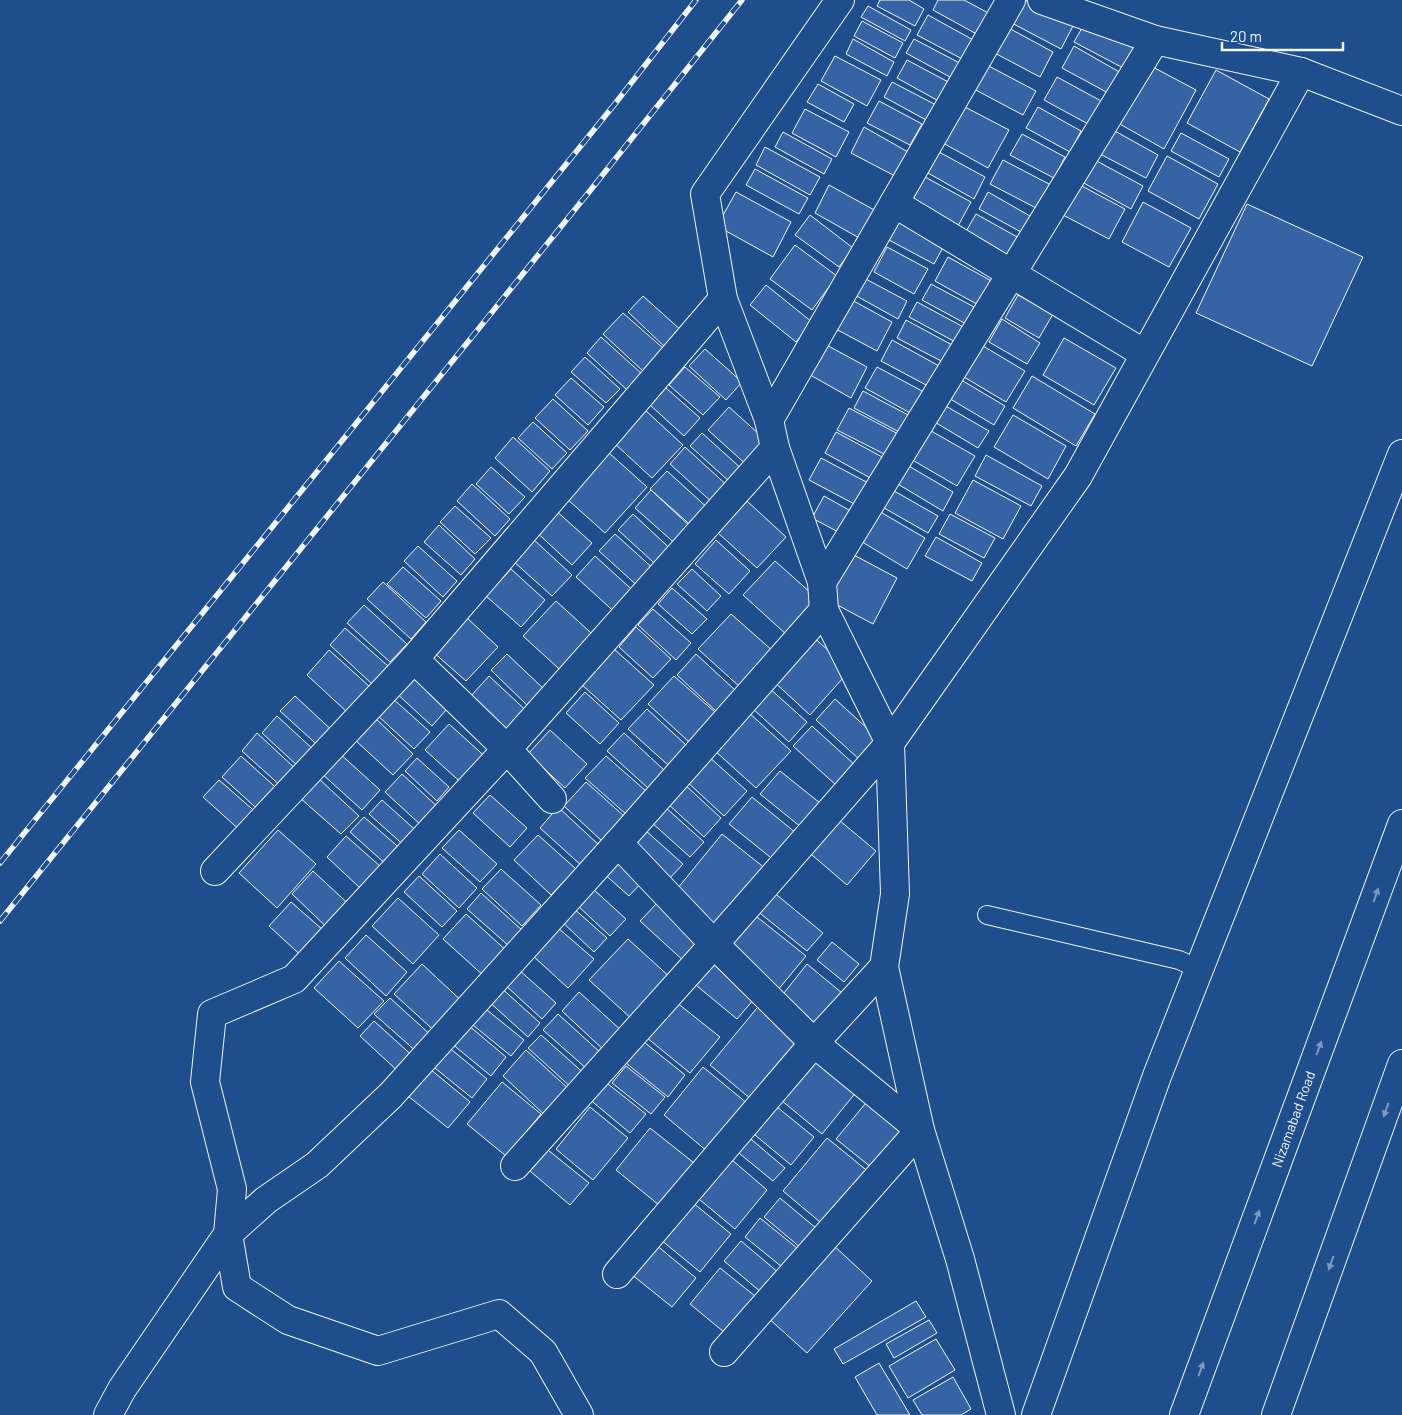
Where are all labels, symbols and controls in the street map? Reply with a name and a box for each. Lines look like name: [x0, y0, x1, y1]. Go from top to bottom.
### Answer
scale bar: [1222, 20, 1343, 52]
text: 20 m: [1230, 27, 1262, 45]
one-way arrow: [1373, 888, 1380, 903]
one-way arrow: [1316, 1041, 1324, 1055]
street label: Nizamabad Road: [1268, 1068, 1318, 1170]
one-way arrow: [1381, 1103, 1389, 1118]
one-way arrow: [1253, 1209, 1261, 1224]
one-way arrow: [1327, 1255, 1334, 1270]
one-way arrow: [1197, 1361, 1205, 1376]

